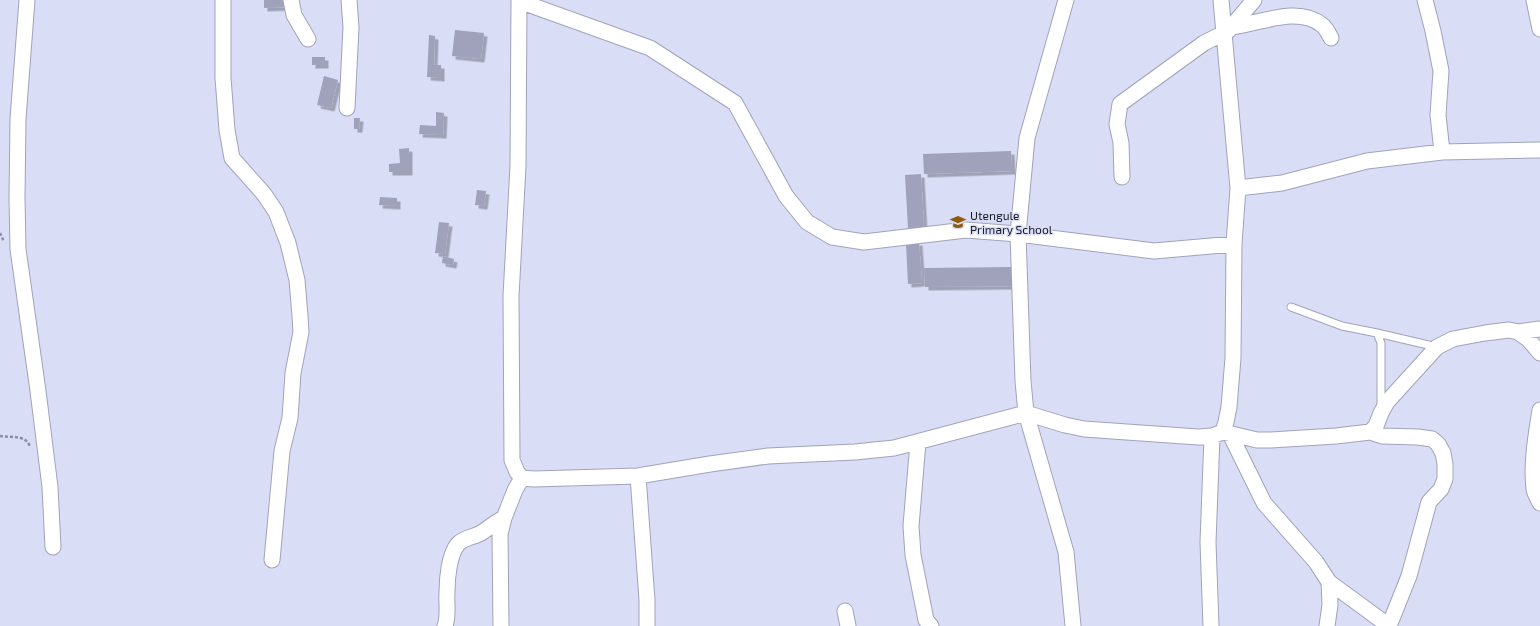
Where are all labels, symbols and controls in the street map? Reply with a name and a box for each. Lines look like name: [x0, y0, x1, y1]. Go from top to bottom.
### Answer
place label: Utengule Primary School: [970, 208, 1053, 236]
school or university icon: Utengule Primary School: [949, 213, 967, 231]

